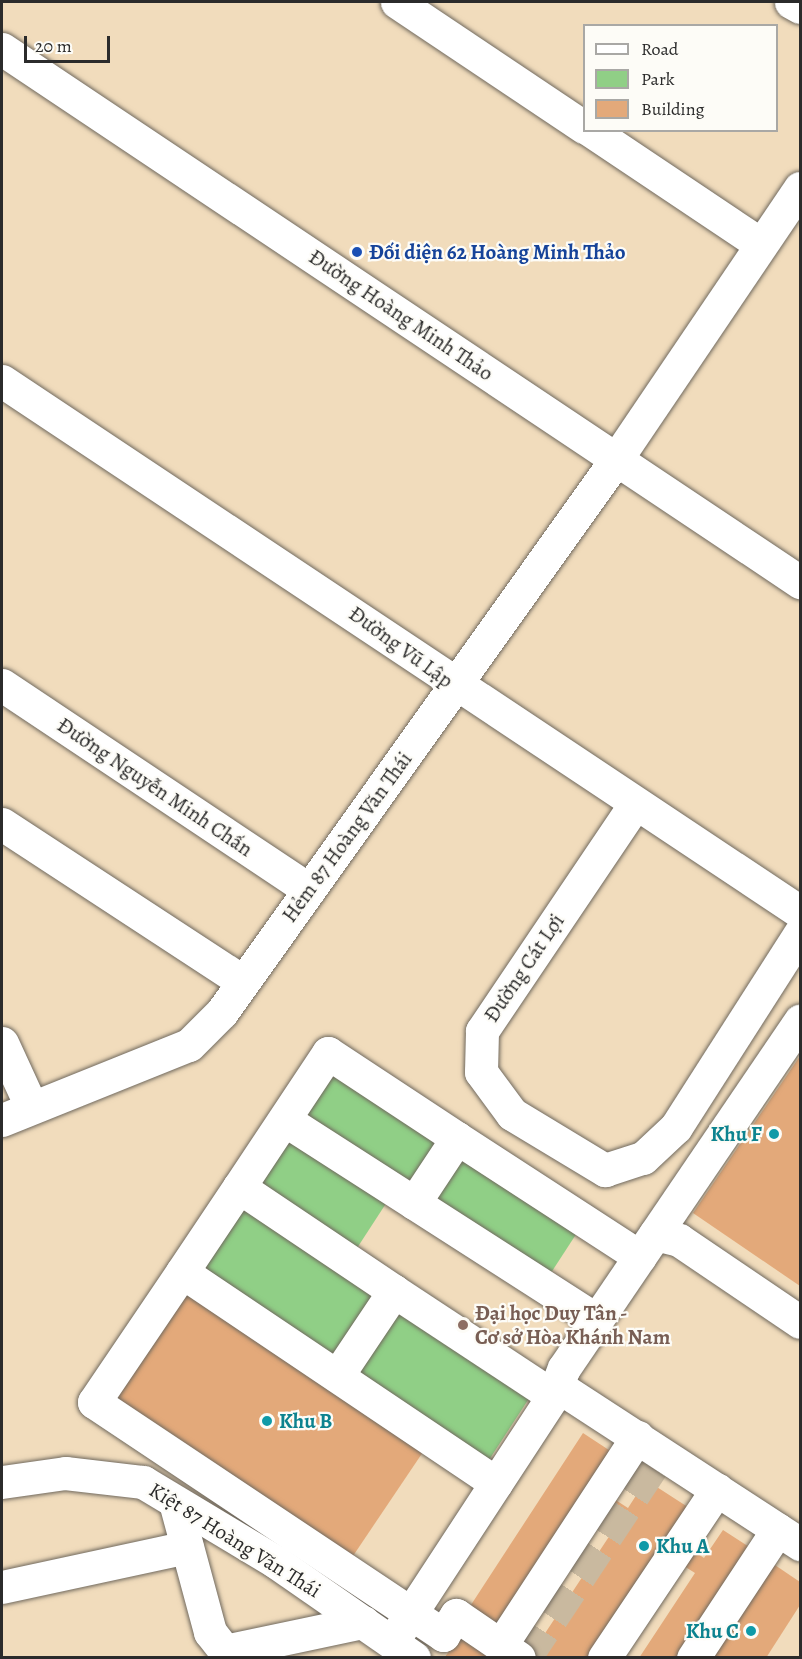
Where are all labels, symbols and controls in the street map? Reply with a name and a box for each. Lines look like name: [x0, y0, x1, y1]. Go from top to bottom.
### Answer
scale bar: [27, 24, 112, 62]
legend: [583, 24, 778, 132]
text: 20 m: [35, 34, 72, 58]
text: Road: [641, 37, 678, 61]
text: Park: [641, 67, 675, 91]
text: Building: [641, 97, 705, 121]
place label: Đối diện 62 Hoàng Minh Thảo: [369, 239, 626, 265]
street label: Đường Hoàng Minh Thảo: [304, 244, 498, 386]
marker: Đối diện 62 Hoàng Minh Thảo: [350, 245, 364, 259]
street label: Đường Vũ Lập: [344, 601, 458, 693]
street label: Đường Nguyễn Minh Chấn: [52, 712, 258, 862]
street label: Hẻm 87 Hoàng Văn Thái: [277, 747, 417, 927]
street label: Đường Cát Lợi: [479, 909, 569, 1027]
place label: Khu F: [711, 1121, 762, 1147]
marker: Khu F: [767, 1127, 781, 1141]
place label: Đại học Duy Tân - Cơ sở Hòa Khánh Nam: [475, 1300, 670, 1350]
marker: Đại học Duy Tân - Cơ sở Hòa Khánh Nam: [456, 1318, 470, 1332]
place label: Khu B: [279, 1408, 332, 1434]
marker: Khu B: [260, 1414, 274, 1428]
street label: Kiệt 87 Hoàng Văn Thái: [144, 1477, 326, 1603]
place label: Khu A: [656, 1533, 709, 1559]
marker: Khu A: [637, 1539, 651, 1553]
place label: Khu C: [686, 1618, 739, 1644]
marker: Khu C: [744, 1624, 758, 1638]

